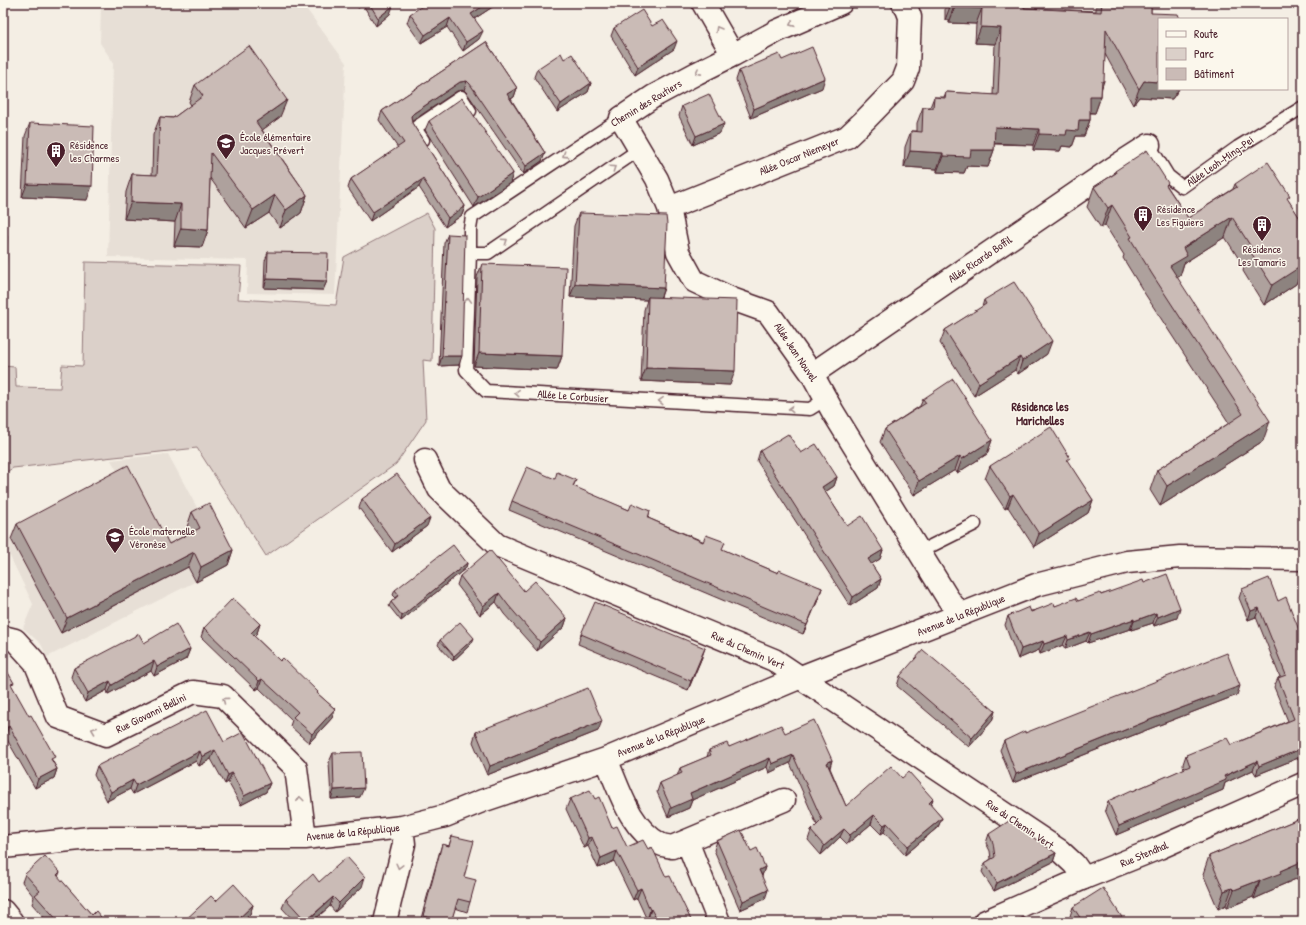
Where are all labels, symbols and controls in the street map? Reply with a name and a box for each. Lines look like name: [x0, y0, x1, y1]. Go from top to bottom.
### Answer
legend: [1158, 18, 1288, 90]
one-way arrow: [789, 19, 797, 27]
text: Route: [1194, 25, 1218, 42]
one-way arrow: [715, 26, 722, 33]
text: Parc: [1194, 45, 1214, 62]
text: Bâtiment: [1194, 65, 1235, 82]
one-way arrow: [695, 68, 702, 75]
street label: Chemin des Routiers: [608, 76, 684, 130]
place label: École élémentaire Jacques Prévert: [240, 130, 312, 157]
school or university icon: École élémentaire Jacques Prévert: [215, 132, 237, 160]
street label: Allée Oscar Niemeyer: [757, 133, 842, 178]
street label: Allée Leoh-Ming-Pei: [1184, 133, 1256, 189]
place label: Résidence les Charmes: [70, 138, 119, 165]
building icon: Résidence les Charmes: [45, 140, 67, 168]
one-way arrow: [562, 150, 569, 157]
one-way arrow: [609, 165, 616, 173]
place label: Résidence Les Figuiers: [1157, 202, 1203, 229]
building icon: Résidence Les Figuiers: [1132, 204, 1154, 232]
building icon: Résidence Les Tamaris: [1251, 214, 1273, 242]
street label: Allée Ricardo Boffil: [945, 232, 1015, 286]
one-way arrow: [501, 239, 508, 246]
place label: Résidence Les Tamaris: [1238, 242, 1286, 269]
one-way arrow: [464, 297, 473, 303]
street label: Allée Jean Nouvel: [771, 320, 821, 384]
street label: Allée Le Corbusier: [537, 387, 610, 406]
one-way arrow: [514, 388, 520, 397]
one-way arrow: [658, 397, 664, 406]
district label: Résidence les Marichelles: [1011, 398, 1069, 429]
one-way arrow: [788, 404, 794, 413]
place label: École maternelle Véronèse: [129, 524, 196, 551]
school or university icon: École maternelle Véronèse: [104, 526, 126, 554]
street label: Avenue de la République: [915, 591, 1008, 639]
street label: Rue du Chemin Vert: [709, 628, 787, 672]
street label: Rue Giovanni Bellini: [113, 690, 189, 736]
one-way arrow: [223, 698, 230, 705]
street label: Avenue de la République: [615, 712, 708, 760]
one-way arrow: [91, 727, 98, 735]
one-way arrow: [296, 796, 305, 802]
street label: Rue du Chemin Vert: [984, 796, 1057, 852]
street label: Avenue de la République: [306, 820, 401, 844]
street label: Rue Stendhal: [1118, 838, 1170, 870]
one-way arrow: [395, 862, 403, 869]

